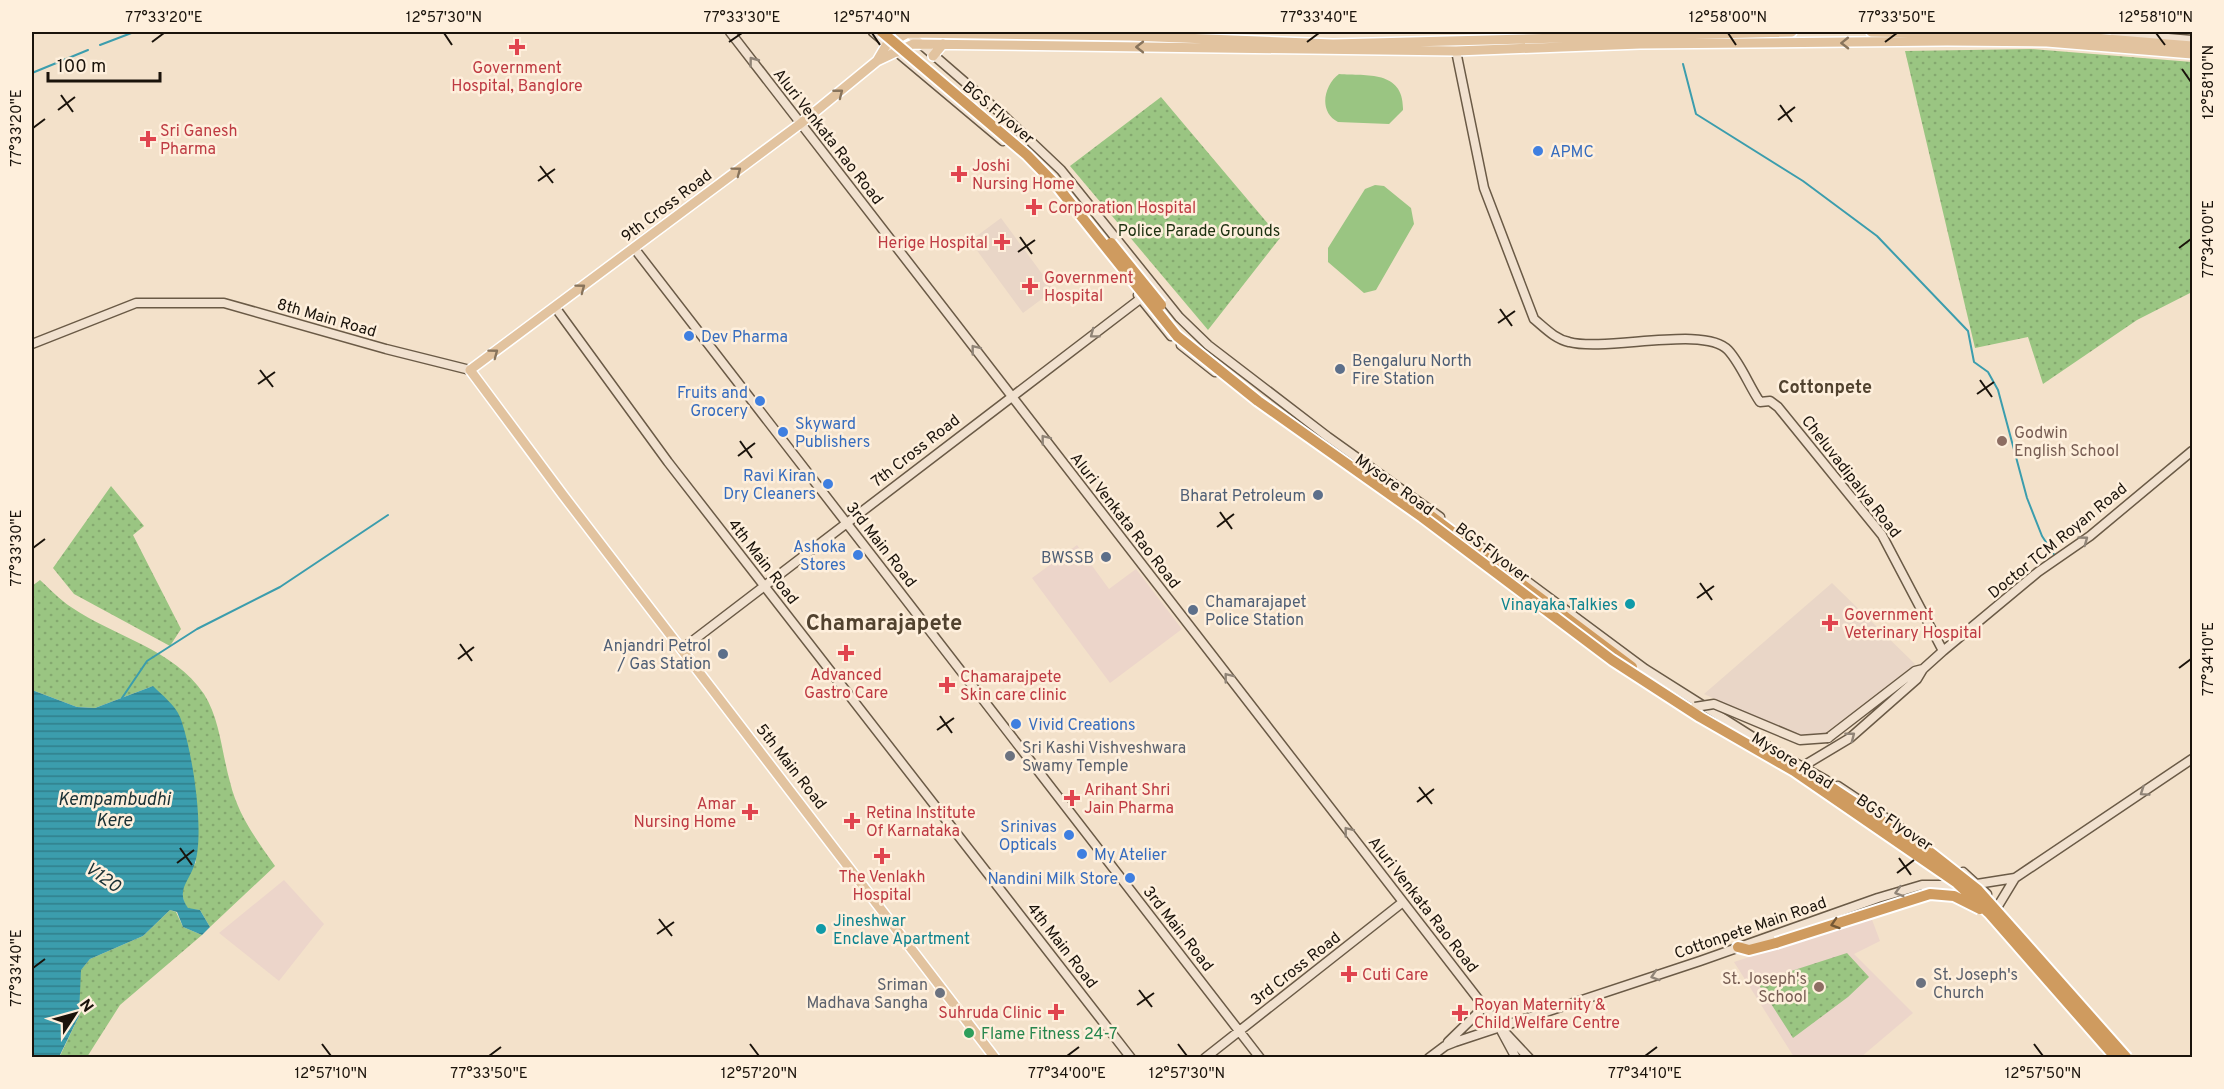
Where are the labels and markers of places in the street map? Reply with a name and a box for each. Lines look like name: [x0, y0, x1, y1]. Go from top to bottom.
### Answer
marker: Government Hospital, Banglore: [508, 38, 526, 56]
place label: Government Hospital, Banglore: [451, 59, 583, 97]
place label: Sri Ganesh Pharma: [160, 122, 237, 160]
marker: Sri Ganesh Pharma: [141, 132, 155, 146]
place label: APMC: [1550, 143, 1594, 163]
marker: APMC: [1531, 144, 1545, 158]
place label: Joshi Nursing Home: [972, 157, 1075, 195]
marker: Joshi Nursing Home: [950, 165, 968, 183]
marker: Corporation Hospital: [1025, 198, 1043, 216]
place label: Corporation Hospital: [1048, 199, 1196, 219]
marker: Herige Hospital: [993, 233, 1011, 251]
place label: Herige Hospital: [877, 234, 988, 254]
place label: Government Hospital: [1044, 269, 1133, 307]
marker: Government Hospital: [1021, 277, 1039, 295]
place label: Dev Pharma: [701, 328, 788, 348]
marker: Dev Pharma: [682, 329, 696, 343]
place label: Bengaluru North Fire Station: [1352, 352, 1472, 390]
marker: Bengaluru North Fire Station: [1333, 362, 1347, 376]
place label: Fruits and Grocery: [677, 384, 748, 422]
marker: Fruits and Grocery: [753, 394, 767, 408]
place label: Skyward Publishers: [795, 415, 870, 453]
place label: Godwin English School: [2014, 424, 2119, 462]
marker: Skyward Publishers: [776, 425, 790, 439]
marker: Godwin English School: [1995, 434, 2009, 448]
place label: Ravi Kiran Dry Cleaners: [723, 467, 816, 505]
marker: Ravi Kiran Dry Cleaners: [821, 477, 835, 491]
place label: Bharat Petroleum: [1180, 487, 1306, 507]
marker: Bharat Petroleum: [1311, 488, 1325, 502]
place label: Ashoka Stores: [793, 538, 846, 576]
marker: Ashoka Stores: [851, 548, 865, 562]
place label: BWSSB: [1041, 549, 1094, 569]
marker: BWSSB: [1099, 550, 1113, 564]
place label: Chamarajapet Police Station: [1205, 593, 1307, 631]
place label: Vinayaka Talkies: [1500, 596, 1618, 616]
marker: Vinayaka Talkies: [1623, 597, 1637, 611]
marker: Chamarajapet Police Station: [1186, 603, 1200, 617]
place label: Government Veterinary Hospital: [1844, 606, 1982, 644]
marker: Government Veterinary Hospital: [1821, 614, 1839, 632]
place label: Anjandri Petrol / Gas Station: [603, 637, 711, 675]
marker: Advanced Gastro Care: [837, 644, 855, 662]
marker: Anjandri Petrol / Gas Station: [716, 647, 730, 661]
place label: Advanced Gastro Care: [804, 666, 888, 704]
place label: Chamarajpete Skin care clinic: [960, 668, 1067, 706]
marker: Chamarajpete Skin care clinic: [938, 676, 956, 694]
place label: Vivid Creations: [1028, 716, 1136, 736]
marker: Vivid Creations: [1009, 717, 1023, 731]
place label: Sri Kashi Vishveshwara Swamy Temple: [1022, 739, 1186, 777]
marker: Sri Kashi Vishveshwara Swamy Temple: [1003, 749, 1017, 763]
place label: Arihant Shri Jain Pharma: [1084, 781, 1174, 819]
marker: Arihant Shri Jain Pharma: [1065, 791, 1079, 805]
place label: Amar Nursing Home: [633, 795, 736, 833]
marker: Amar Nursing Home: [741, 803, 759, 821]
place label: Retina Institute Of Karnataka: [866, 804, 976, 842]
marker: Retina Institute Of Karnataka: [843, 812, 861, 830]
place label: Srinivas Opticals: [999, 818, 1057, 856]
marker: Srinivas Opticals: [1062, 828, 1076, 842]
place label: My Atelier: [1094, 846, 1167, 866]
marker: The Venlakh Hospital: [873, 847, 891, 865]
marker: My Atelier: [1075, 847, 1089, 861]
place label: The Venlakh Hospital: [838, 868, 926, 906]
place label: Nandini Milk Store: [987, 870, 1118, 890]
marker: Nandini Milk Store: [1123, 871, 1137, 885]
place label: Jineshwar Enclave Apartment: [833, 912, 970, 950]
marker: Jineshwar Enclave Apartment: [814, 922, 828, 936]
marker: Cuti Care: [1340, 965, 1358, 983]
place label: Cuti Care: [1362, 966, 1428, 986]
place label: St. Joseph's Church: [1933, 966, 2018, 1004]
place label: St. Joseph's School: [1722, 970, 1807, 1008]
place label: Sriman Madhava Sangha: [806, 976, 928, 1014]
marker: St. Joseph's Church: [1914, 976, 1928, 990]
marker: St. Joseph's School: [1812, 980, 1826, 994]
marker: Sriman Madhava Sangha: [933, 986, 947, 1000]
place label: Royan Maternity & Child Welfare Centre: [1474, 996, 1620, 1034]
marker: Suhruda Clinic: [1047, 1003, 1065, 1021]
place label: Suhruda Clinic: [938, 1004, 1042, 1024]
marker: Royan Maternity & Child Welfare Centre: [1451, 1004, 1469, 1022]
place label: Flame Fitness 24-7: [981, 1025, 1117, 1045]
marker: Flame Fitness 24-7: [962, 1026, 976, 1040]

